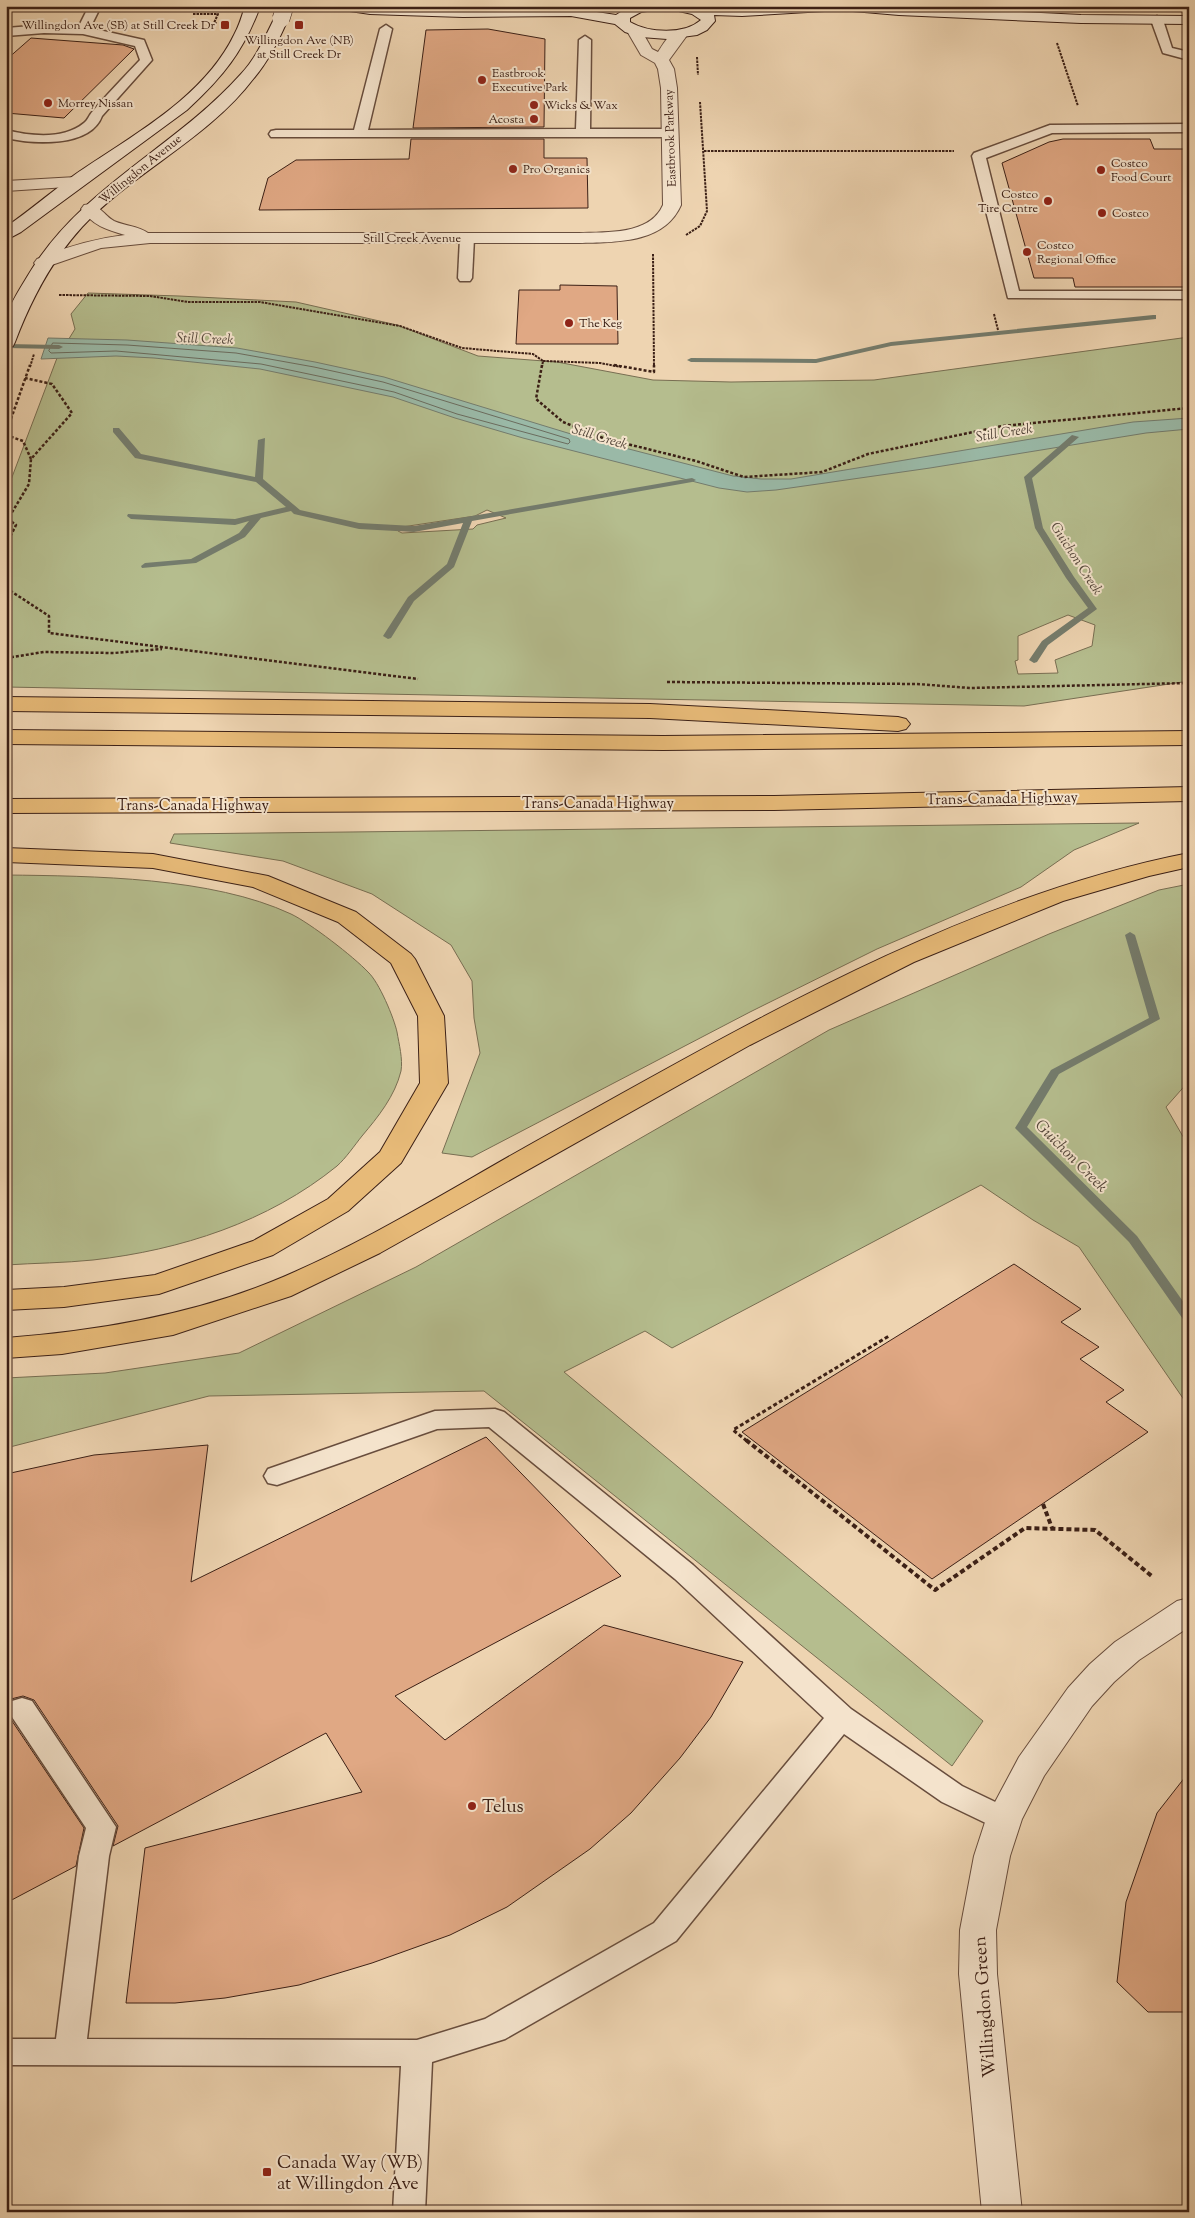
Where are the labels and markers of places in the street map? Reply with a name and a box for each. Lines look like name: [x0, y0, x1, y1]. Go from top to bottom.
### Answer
place label: Willingdon Ave (SB) at Still Creek Dr: [21, 17, 215, 35]
marker: Willingdon Ave (SB) at Still Creek Dr: [219, 19, 231, 31]
marker: Willingdon Ave (NB) at Still Creek Dr: [293, 19, 305, 31]
place label: Willingdon Ave (NB) at Still Creek Dr: [244, 32, 354, 64]
place label: Eastbrook Executive Park: [492, 65, 569, 97]
marker: Eastbrook Executive Park: [476, 74, 488, 86]
place label: Morrey Nissan: [58, 95, 133, 113]
marker: Morrey Nissan: [42, 97, 54, 109]
place label: Wicks & Wax: [544, 97, 618, 115]
marker: Wicks & Wax: [528, 99, 540, 111]
place label: Acosta: [489, 111, 524, 129]
marker: Acosta: [528, 113, 540, 125]
place label: Costco Food Court: [1111, 155, 1171, 187]
place label: Pro Organics: [523, 161, 590, 179]
marker: Pro Organics: [507, 163, 519, 175]
marker: Costco Food Court: [1095, 164, 1107, 176]
place label: Costco Tire Centre: [978, 186, 1038, 218]
marker: Costco Tire Centre: [1042, 195, 1054, 207]
place label: Costco: [1112, 205, 1149, 223]
marker: Costco: [1096, 207, 1108, 219]
place label: Costco Regional Office: [1037, 237, 1116, 269]
marker: Costco Regional Office: [1021, 246, 1033, 258]
place label: The Keg: [579, 315, 622, 333]
marker: The Keg: [563, 317, 575, 329]
place label: Telus: [482, 1795, 524, 1821]
marker: Telus: [466, 1800, 478, 1812]
place label: Canada Way (WB) at Willingdon Ave: [277, 2151, 423, 2198]
marker: Canada Way (WB) at Willingdon Ave: [261, 2166, 273, 2178]

